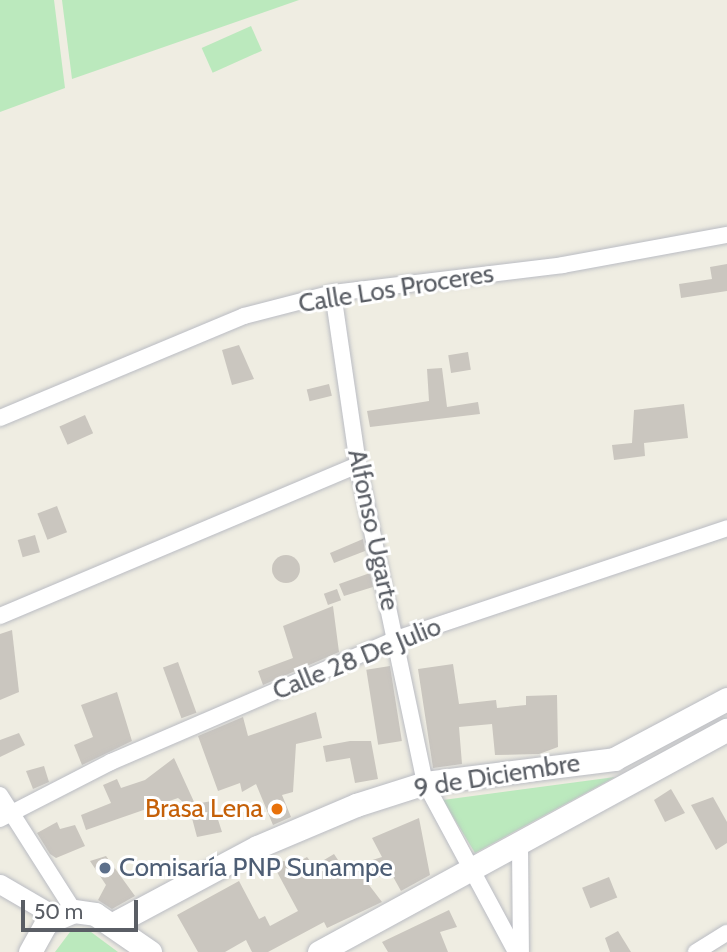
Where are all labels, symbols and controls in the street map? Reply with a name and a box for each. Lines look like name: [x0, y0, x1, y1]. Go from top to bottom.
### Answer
street label: Calle Los Proceres: [296, 258, 496, 320]
street label: Alfonso Ugarte: [341, 446, 405, 614]
street label: Calle 28 De Julio: [268, 611, 446, 707]
street label: 9 de Diciembre: [412, 747, 582, 805]
place label: Brasa Lena: [145, 793, 263, 825]
marker: Brasa Lena: [269, 801, 285, 817]
place label: Comisaría PNP Sunampe: [119, 852, 393, 884]
marker: Comisaría PNP Sunampe: [97, 860, 113, 876]
scale bar: [24, 886, 142, 930]
text: 50 m: [34, 899, 83, 924]

